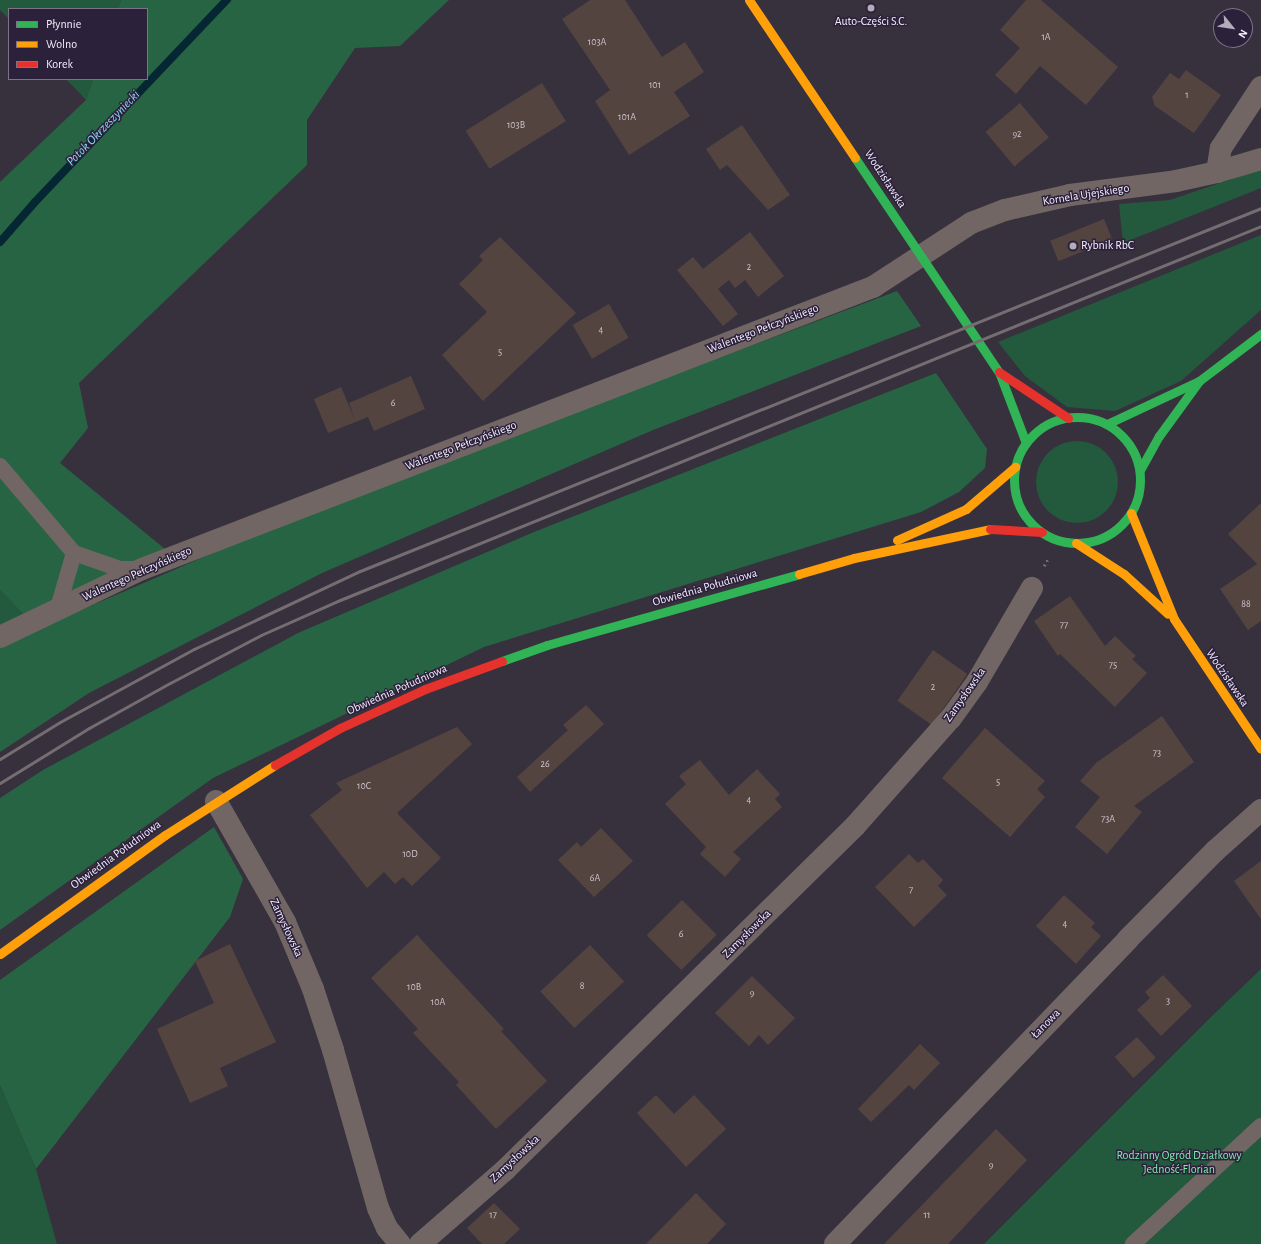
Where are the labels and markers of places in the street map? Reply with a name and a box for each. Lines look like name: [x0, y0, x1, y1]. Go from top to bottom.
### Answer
marker: Auto-Części S.C.: [866, 3, 876, 13]
place label: Auto-Części S.C.: [835, 15, 907, 29]
place label: Rybnik RbC: [1081, 239, 1134, 253]
marker: Rybnik RbC: [1068, 241, 1078, 251]

